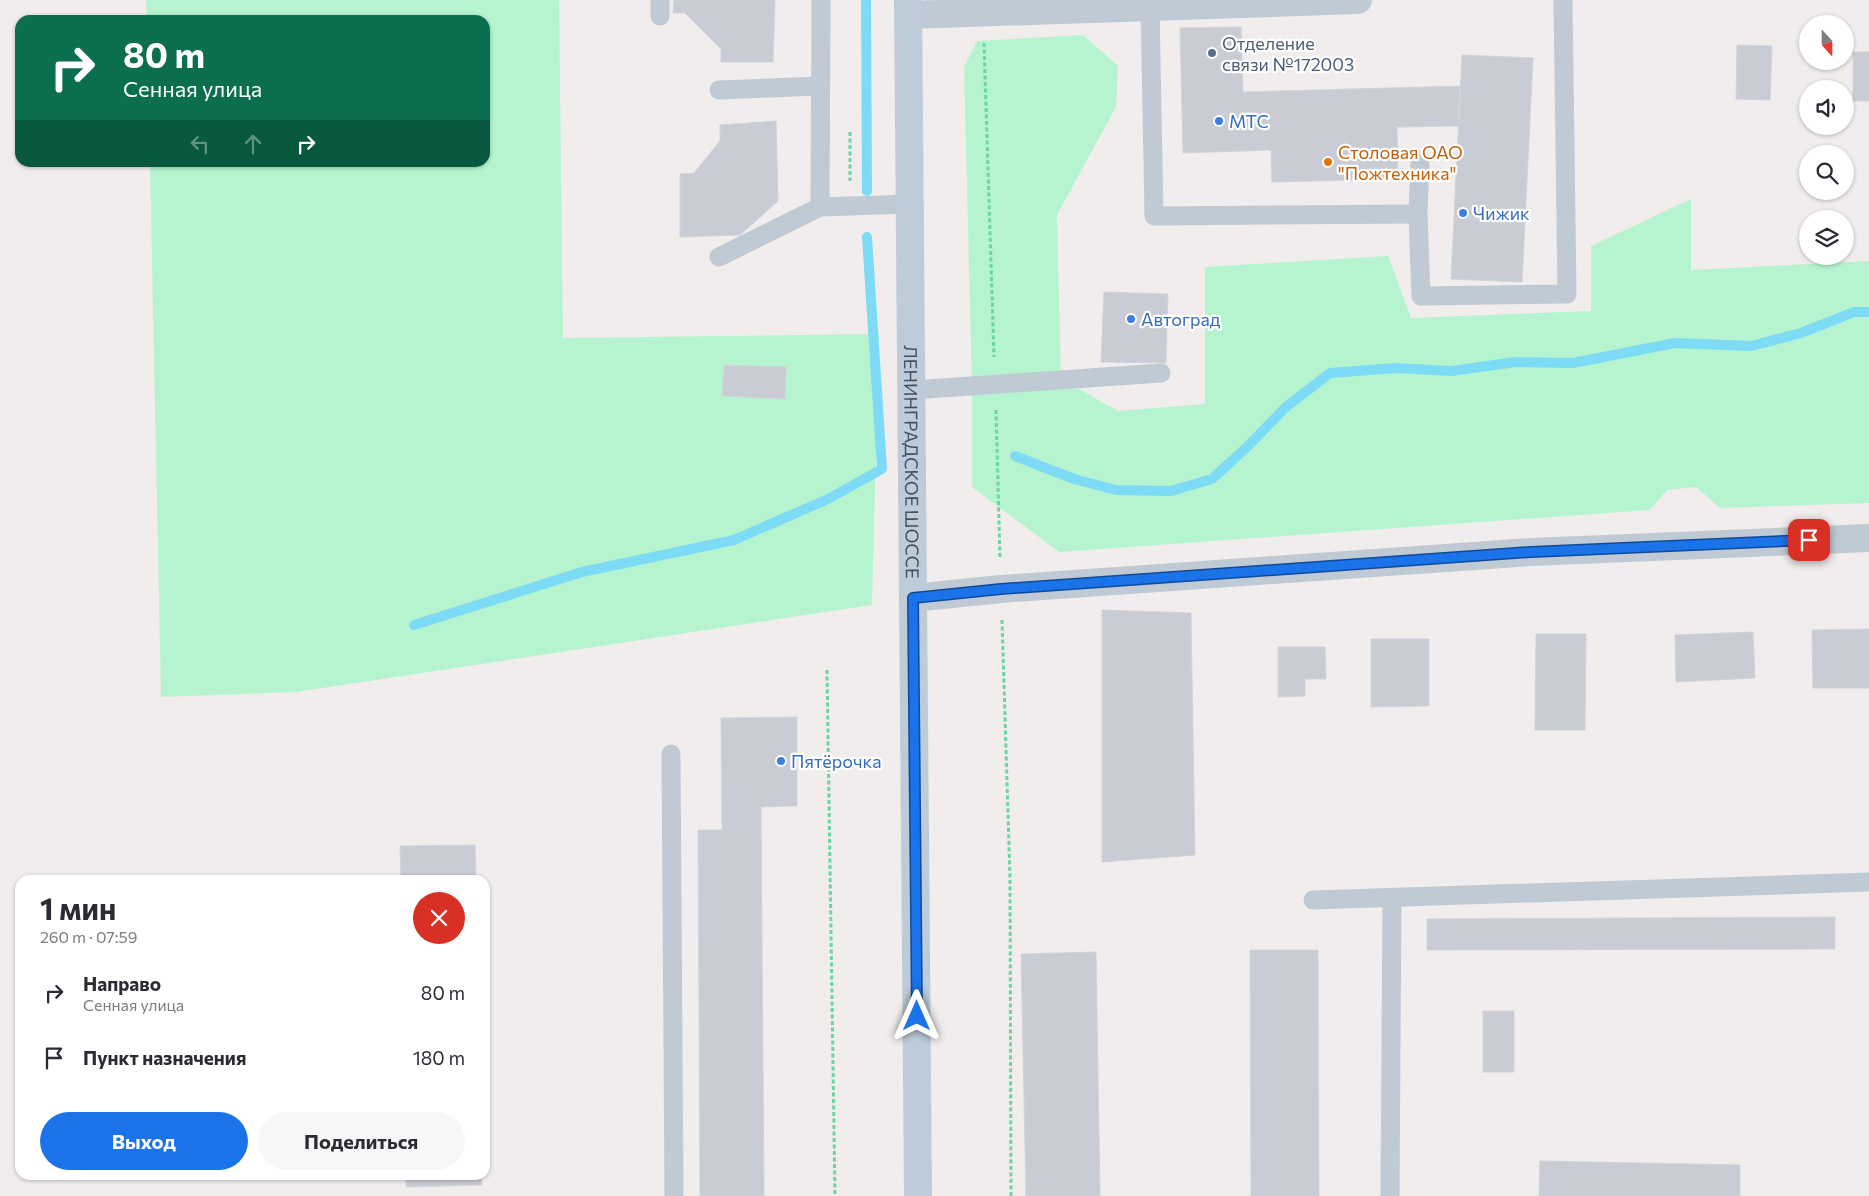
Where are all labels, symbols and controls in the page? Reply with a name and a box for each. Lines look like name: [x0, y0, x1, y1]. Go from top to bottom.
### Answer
north arrow: [1799, 15, 1854, 70]
map controls: [1799, 15, 1854, 265]
text: 80 m: [123, 32, 205, 75]
place label: Отделение связи №172003: [1222, 32, 1354, 75]
icon: right: [40, 35, 105, 100]
marker: Отделение связи №172003: [1206, 47, 1218, 59]
text: Сенная улица: [123, 75, 262, 102]
button: sound: [1799, 80, 1854, 135]
place label: МТС: [1229, 110, 1269, 132]
marker: МТС: [1213, 115, 1225, 127]
icon: left: [186, 130, 214, 158]
icon: ahead: [239, 130, 267, 158]
icon: right: [292, 130, 320, 158]
place label: Столовая ОАО "Пожтехника": [1338, 141, 1463, 184]
button: search: [1799, 145, 1854, 200]
marker: Столовая ОАО "Пожтехника": [1322, 156, 1334, 168]
place label: Чижик: [1473, 202, 1530, 224]
marker: Чижик: [1457, 207, 1469, 219]
button: layers: [1799, 210, 1854, 265]
place label: Автоград: [1141, 308, 1221, 330]
marker: Автоград: [1125, 313, 1137, 325]
street label: ЛЕНИНГРАДСКОЕ ШОССЕ: [900, 345, 924, 579]
pin: [1788, 519, 1830, 561]
icon: arrive: [1795, 526, 1823, 554]
place label: Пятёрочка: [791, 750, 882, 772]
marker: Пятёрочка: [775, 755, 787, 767]
text: 1 мин: [40, 889, 116, 926]
button: close: [413, 892, 465, 944]
text: 260 m · 07:59: [40, 927, 137, 946]
text: Направо: [83, 972, 161, 995]
icon: right: [40, 979, 68, 1007]
text: 80 m: [421, 981, 465, 1004]
position arrow: [890, 989, 942, 1041]
text: Сенная улица: [83, 995, 184, 1014]
icon: arrive: [40, 1044, 68, 1072]
text: Пункт назначения: [83, 1046, 246, 1069]
text: 180 m: [413, 1046, 465, 1069]
button: Выход: [40, 1112, 248, 1170]
button: Поделиться: [258, 1112, 465, 1170]

